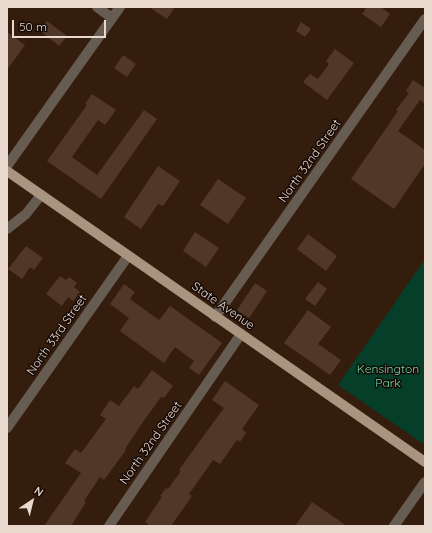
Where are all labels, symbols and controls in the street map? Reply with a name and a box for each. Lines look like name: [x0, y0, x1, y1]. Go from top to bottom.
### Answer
scale bar: [14, 12, 108, 38]
text: 50 m: [19, 19, 47, 34]
street label: North 32nd Street: [276, 117, 344, 205]
street label: State Avenue: [189, 279, 257, 333]
street label: North 33rd Street: [24, 292, 90, 378]
park label: Kensington Park: [357, 362, 419, 390]
street label: North 32nd Street: [117, 399, 185, 487]
north arrow: [12, 481, 52, 521]
text: N: [32, 483, 46, 499]

